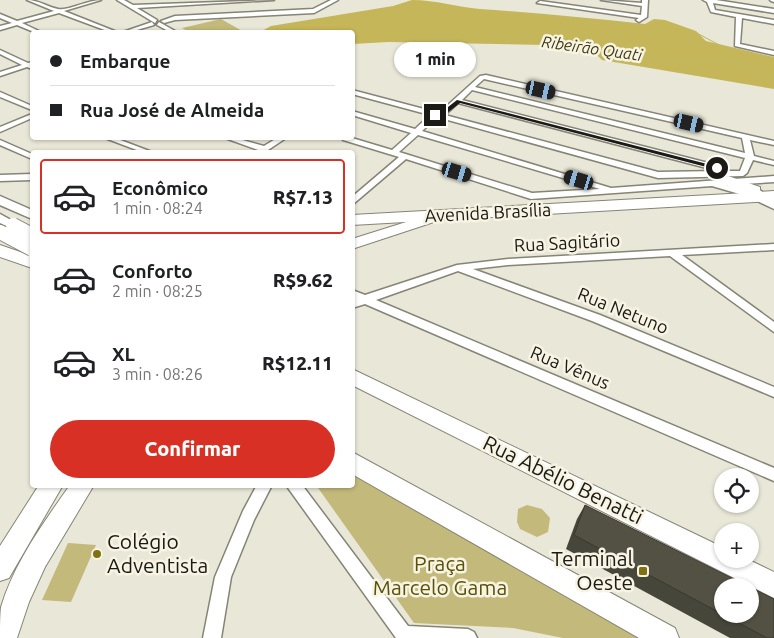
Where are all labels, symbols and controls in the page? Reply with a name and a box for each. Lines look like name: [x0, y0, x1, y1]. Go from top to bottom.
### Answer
water label: Ribeirão Quati: [540, 32, 644, 65]
callout: 1 min: [394, 42, 476, 78]
text: Embarque: [80, 50, 170, 72]
text: 1 min: [415, 50, 455, 68]
car: [524, 79, 557, 101]
text: Rua José de Almeida: [80, 99, 264, 121]
route end: [424, 104, 446, 126]
car: [672, 112, 705, 134]
route start: [706, 157, 728, 179]
car: [440, 160, 473, 184]
car: [562, 168, 595, 192]
icon: car: [52, 174, 97, 219]
text: Econômico: [112, 177, 208, 199]
text: R$7.13: [273, 186, 333, 208]
text: 1 min · 08:24: [112, 199, 203, 217]
street label: Avenida Brasília: [424, 199, 552, 225]
street label: Rua Sagitário: [513, 229, 621, 255]
icon: car: [52, 257, 97, 302]
text: Conforto: [112, 260, 193, 282]
text: R$9.62: [273, 269, 333, 291]
text: 2 min · 08:25: [112, 282, 203, 300]
street label: Rua Netuno: [575, 283, 672, 337]
icon: car: [52, 340, 97, 385]
street label: Rua Vênus: [528, 341, 613, 393]
text: XL: [112, 343, 135, 365]
text: R$12.11: [262, 352, 333, 374]
text: 3 min · 08:26: [112, 365, 203, 383]
button: Confirmar: [50, 420, 335, 478]
street label: Rua Abélio Benatti: [479, 430, 647, 528]
map controls: [714, 468, 759, 623]
button: locate: [714, 468, 759, 513]
button: +: [714, 523, 759, 568]
place label: Colégio Adventista: [107, 529, 208, 577]
place label: Terminal Oeste: [551, 546, 633, 594]
marker: Colégio Adventista: [91, 548, 103, 560]
park label: Praça Marcelo Gama: [373, 551, 507, 599]
marker: Terminal Oeste: [637, 565, 649, 577]
button: −: [714, 578, 759, 623]

